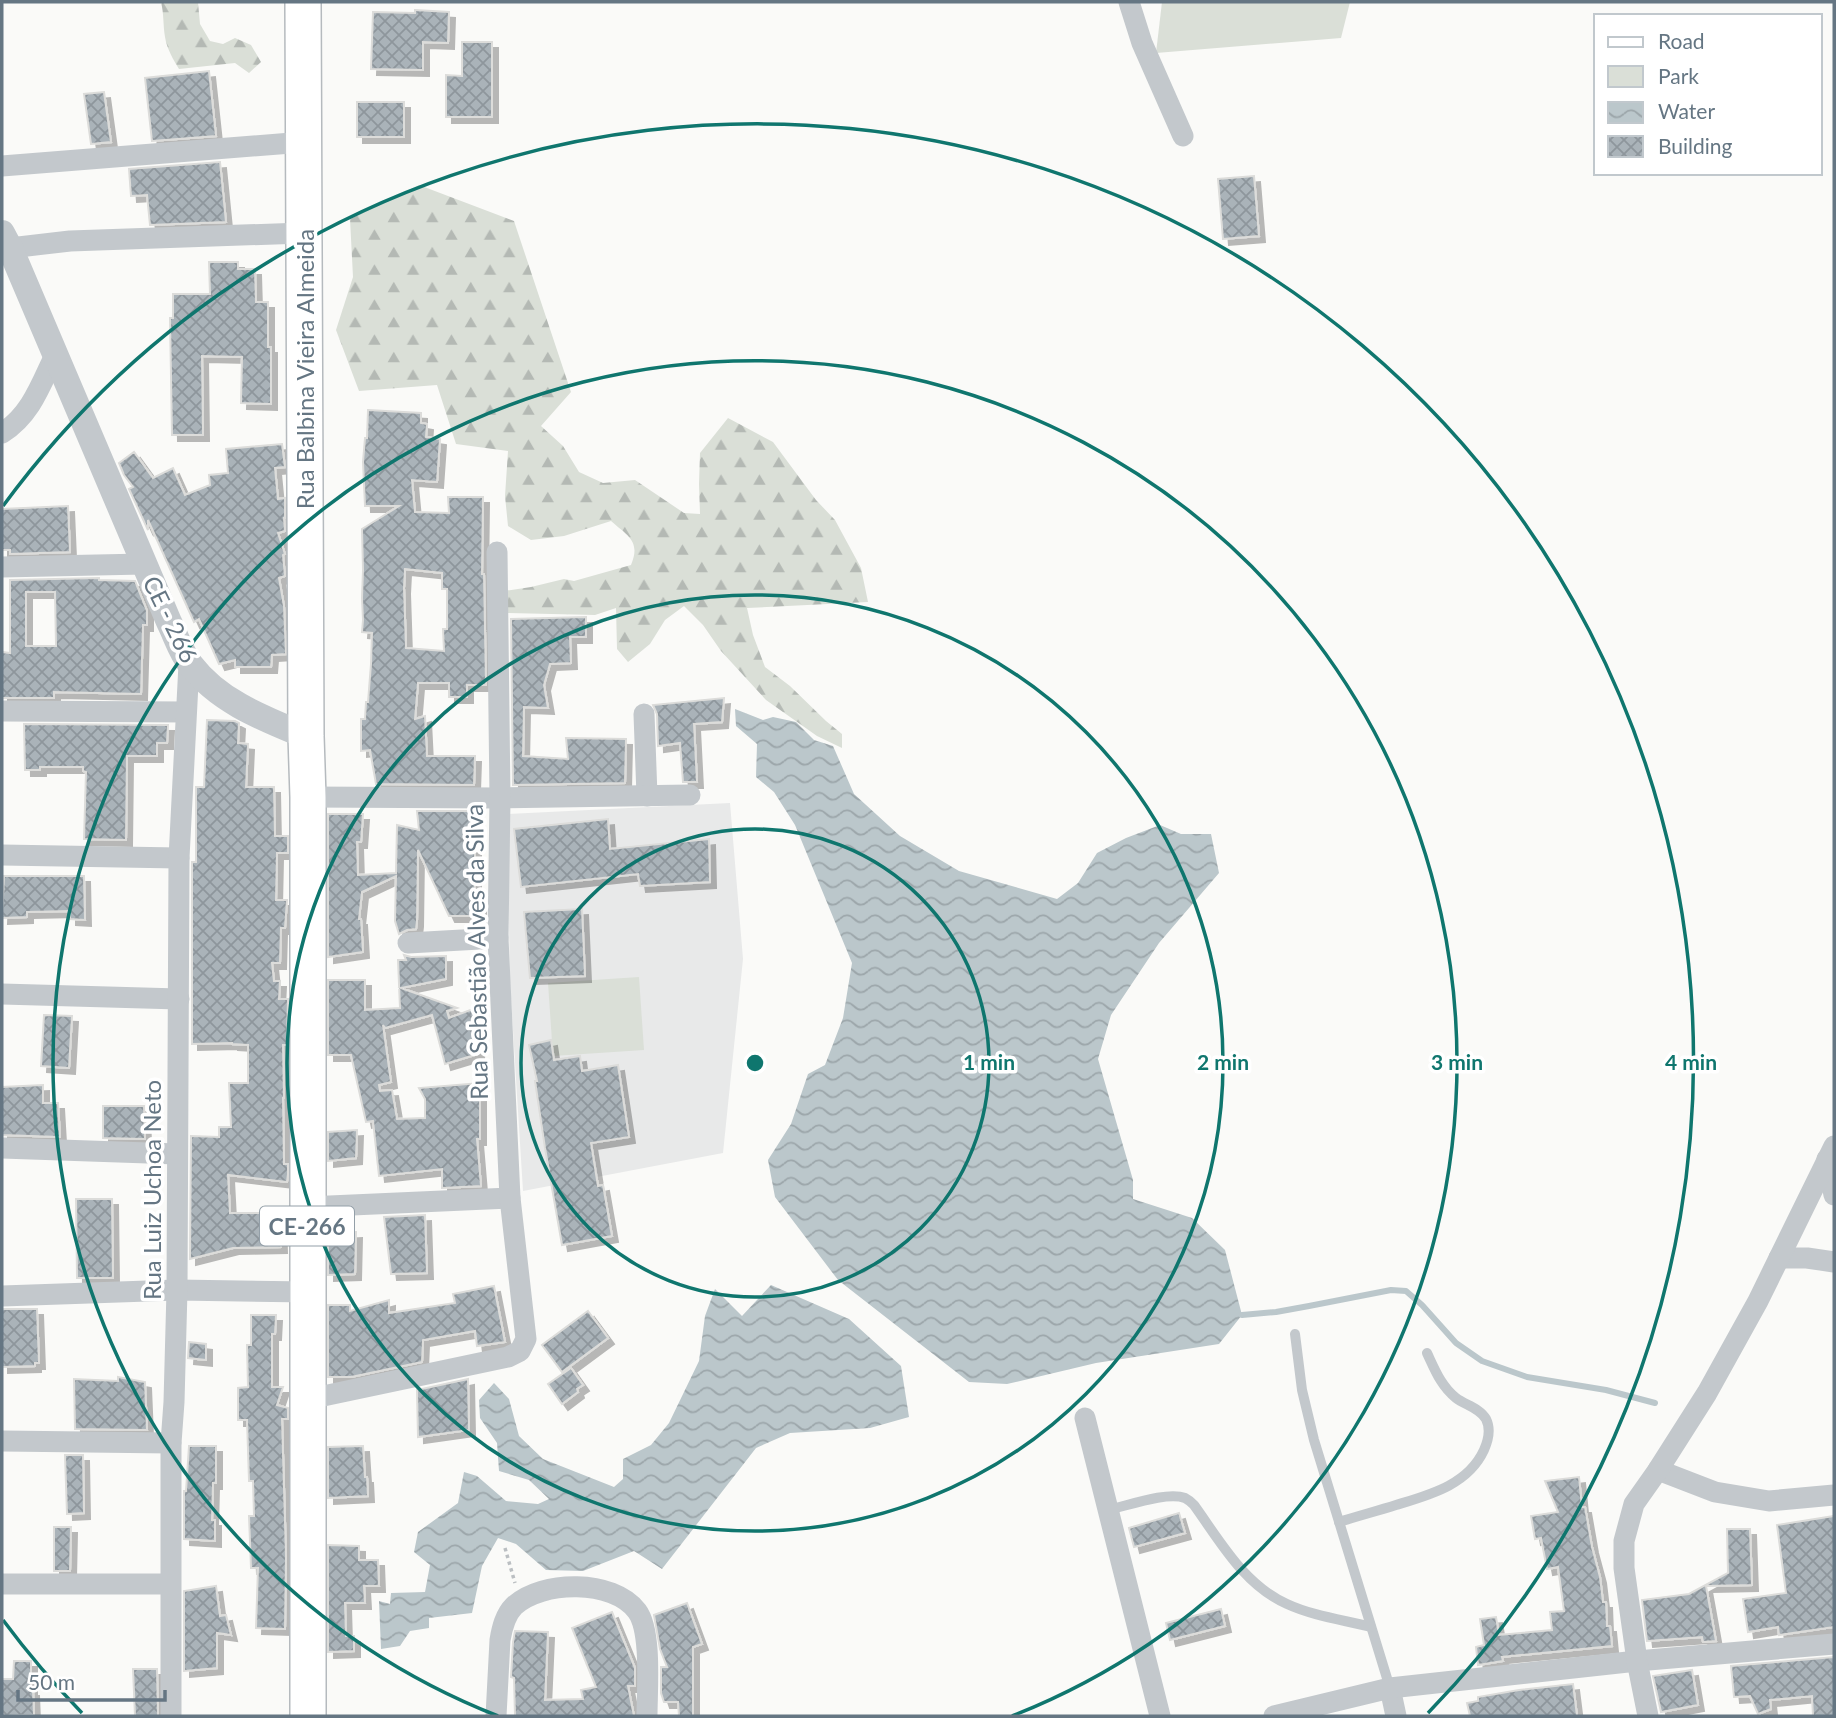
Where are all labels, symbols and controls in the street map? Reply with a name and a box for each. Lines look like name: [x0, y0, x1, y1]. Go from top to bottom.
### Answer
legend: [1594, 14, 1822, 175]
text: Road: [1658, 28, 1705, 53]
text: Park: [1658, 63, 1699, 88]
text: Water: [1658, 98, 1715, 123]
text: Building: [1658, 133, 1733, 158]
street label: Rua Balbina Vieira Almeida: [290, 229, 319, 509]
street label: CE - 266: [138, 571, 204, 667]
street label: Rua Sebastião Alves da Silva: [459, 804, 493, 1100]
text: 1 min: [963, 1049, 1015, 1074]
text: 2 min: [1197, 1049, 1249, 1074]
text: 3 min: [1431, 1049, 1483, 1074]
text: 4 min: [1665, 1049, 1717, 1074]
centre of rings: [743, 1051, 767, 1075]
street label: Rua Luiz Uchoa Neto: [137, 1080, 166, 1300]
road number: CE-266: [260, 1206, 354, 1246]
scale bar: [18, 1658, 164, 1702]
text: 50 m: [28, 1669, 75, 1694]

